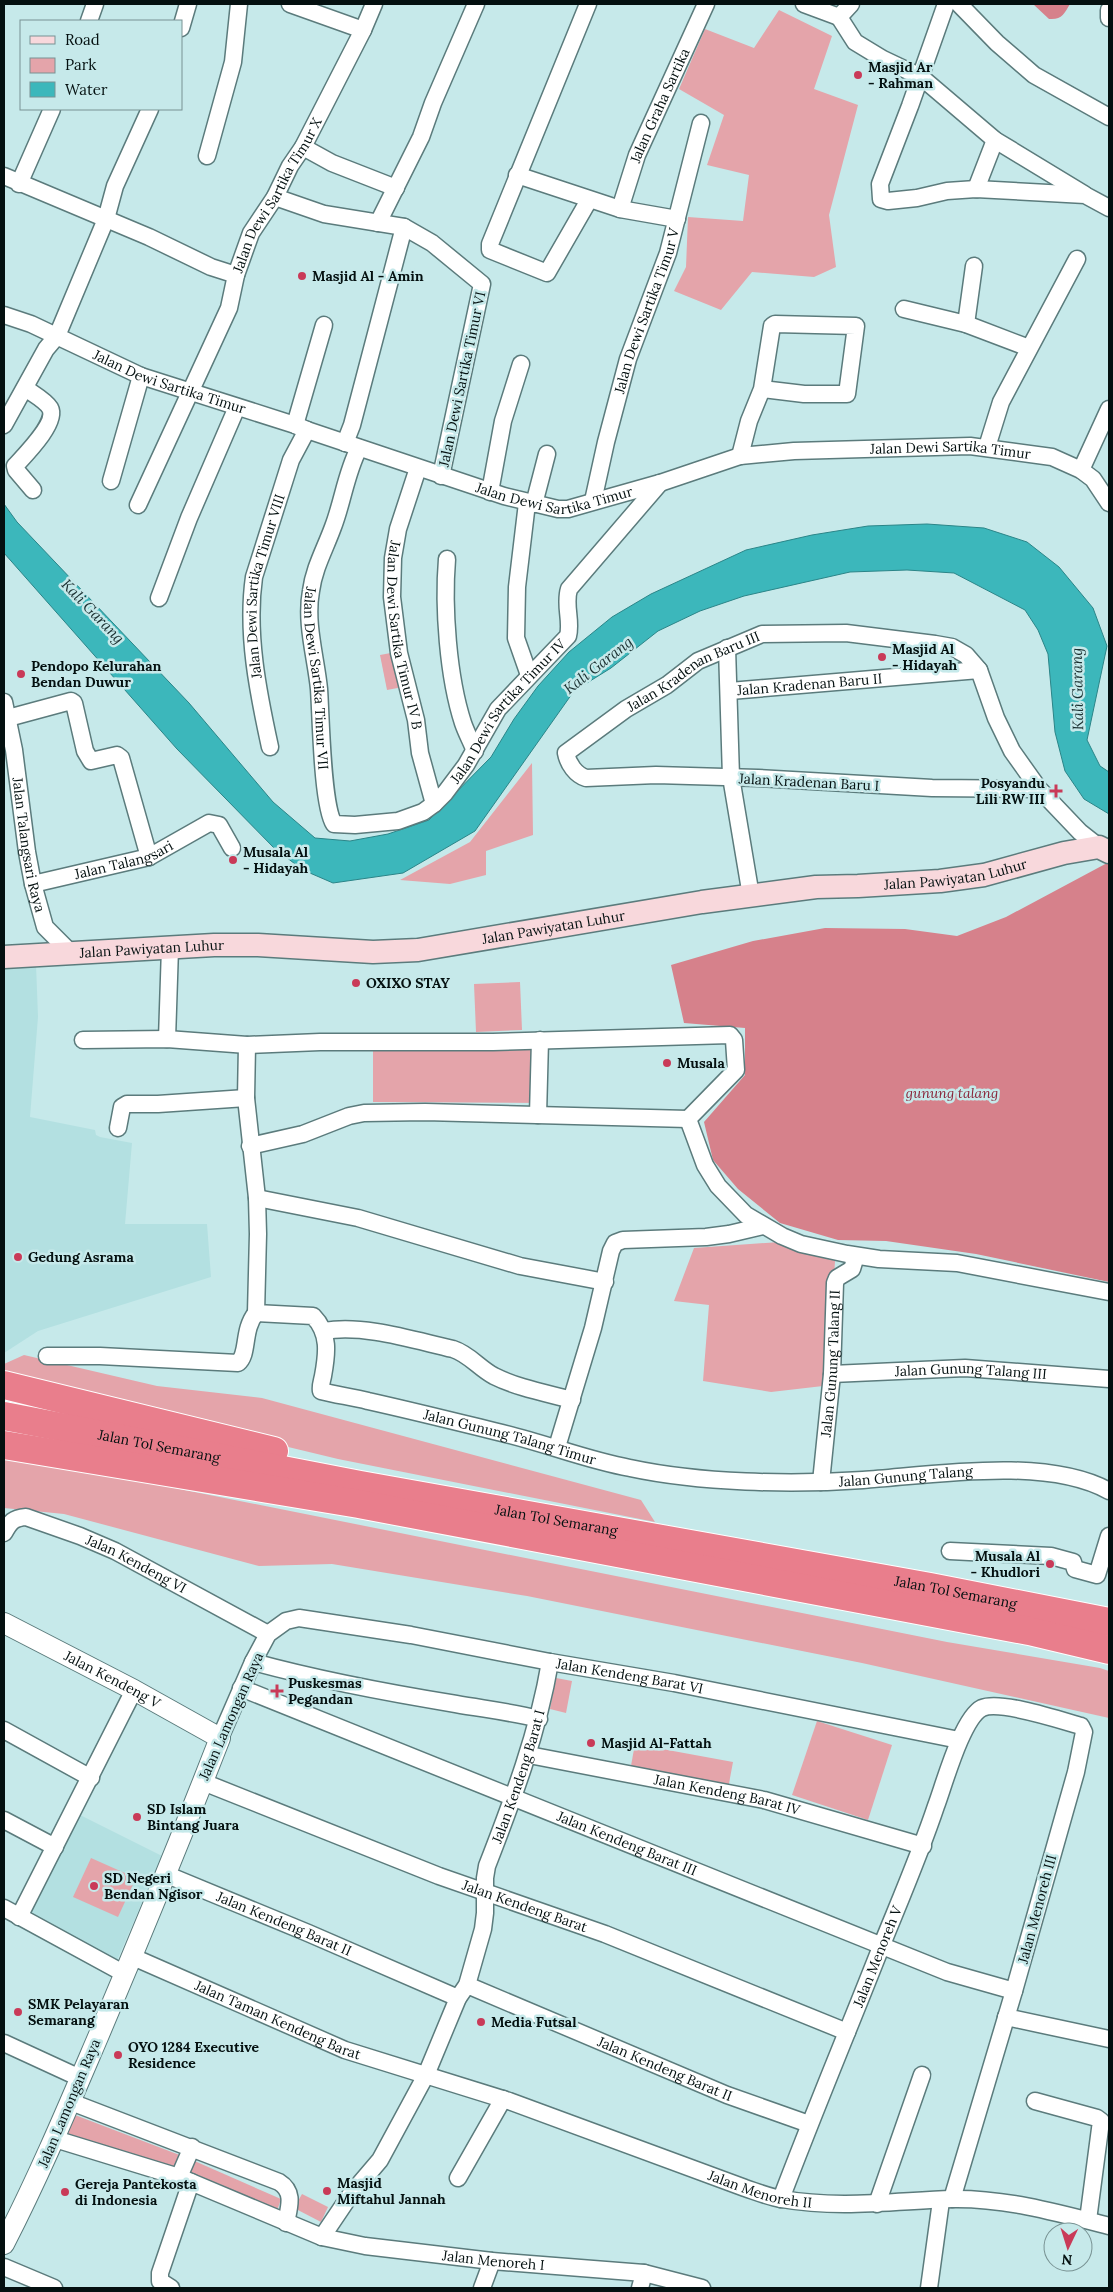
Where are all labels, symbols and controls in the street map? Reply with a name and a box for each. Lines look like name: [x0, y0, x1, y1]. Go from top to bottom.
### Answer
legend: [20, 20, 182, 110]
text: Road: [65, 30, 100, 49]
street label: Jalan Graha Sartika: [626, 45, 694, 166]
text: Park: [65, 55, 96, 74]
place label: Masjid Ar - Rahman: [868, 58, 933, 92]
marker: Masjid Ar - Rahman: [852, 69, 864, 81]
text: Water: [65, 80, 108, 99]
street label: Jalan Dewi Sartika Timur X: [228, 114, 326, 276]
street label: Jalan Dewi Sartika Timur V: [610, 225, 683, 396]
place label: Masjid Al - Amin: [312, 267, 424, 285]
marker: Masjid Al - Amin: [296, 270, 308, 282]
street label: Jalan Dewi Sartika Timur VI: [434, 290, 489, 469]
street label: Jalan Dewi Sartika Timur: [89, 345, 248, 418]
street label: Jalan Dewi Sartika Timur: [869, 437, 1032, 463]
street label: Jalan Dewi Sartika Timur: [473, 478, 635, 518]
street label: Jalan Dewi Sartika Timur VIII: [242, 492, 289, 681]
street label: Jalan Dewi Sartika Timur IV B: [383, 538, 426, 731]
water label: Kali Garang: [58, 575, 128, 647]
street label: Jalan Dewi Sartika Timur VII: [300, 585, 332, 771]
street label: Jalan Kradenan Baru III: [623, 627, 763, 716]
water label: Kali Garang: [560, 632, 636, 698]
street label: Jalan Dewi Sartika Timur IV: [446, 635, 570, 788]
place label: Masjid Al - Hidayah: [892, 640, 957, 674]
water label: Kali Garang: [1067, 648, 1087, 730]
marker: Masjid Al - Hidayah: [876, 651, 888, 663]
place label: Pendopo Kelurahan Bendan Duwur: [31, 657, 162, 691]
marker: Pendopo Kelurahan Bendan Duwur: [15, 668, 27, 680]
street label: Jalan Kradenan Baru II: [735, 669, 883, 699]
street label: Jalan Kradenan Baru I: [737, 769, 880, 795]
place label: Posyandu Lili RW III: [976, 774, 1045, 808]
street label: Jalan Talangsari Raya: [8, 775, 49, 914]
marker: Posyandu Lili RW III: [1049, 784, 1063, 798]
street label: Jalan Talangsari: [72, 836, 176, 883]
place label: Musala Al - Hidayah: [243, 843, 309, 877]
marker: Musala Al - Hidayah: [227, 854, 239, 866]
street label: Jalan Pawiyatan Luhur: [882, 855, 1029, 893]
street label: Jalan Pawiyatan Luhur: [480, 906, 626, 948]
street label: Jalan Pawiyatan Luhur: [78, 936, 224, 962]
place label: OXIXO STAY: [366, 974, 450, 992]
marker: OXIXO STAY: [350, 977, 362, 989]
place label: Musala: [677, 1054, 725, 1072]
marker: Musala: [661, 1057, 673, 1069]
park label: gunung talang: [906, 1084, 998, 1102]
place label: Gedung Asrama: [28, 1248, 134, 1266]
marker: Gedung Asrama: [12, 1251, 24, 1263]
street label: Jalan Gunung Talang II: [817, 1290, 844, 1439]
street label: Jalan Gunung Talang III: [893, 1359, 1047, 1383]
street label: Jalan Gunung Talang Timur: [421, 1405, 598, 1469]
street label: Jalan Tol Semarang: [95, 1425, 222, 1467]
street label: Jalan Gunung Talang: [837, 1462, 973, 1490]
street label: Jalan Tol Semarang: [493, 1500, 619, 1540]
street label: Jalan Kendeng VI: [82, 1530, 190, 1597]
place label: Musala Al - Khudlori: [971, 1547, 1041, 1581]
marker: Musala Al - Khudlori: [1044, 1558, 1056, 1570]
street label: Jalan Tol Semarang: [892, 1572, 1019, 1613]
street label: Jalan Kendeng V: [60, 1646, 164, 1712]
street label: Jalan Lamongan Raya: [194, 1649, 267, 1784]
street label: Jalan Kendeng Barat VI: [554, 1654, 705, 1698]
place label: Puskesmas Pegandan: [288, 1674, 362, 1708]
marker: Puskesmas Pegandan: [270, 1684, 284, 1698]
street label: Jalan Kendeng Barat I: [487, 1708, 549, 1847]
place label: Masjid Al-Fattah: [601, 1734, 712, 1752]
marker: Masjid Al-Fattah: [585, 1737, 597, 1749]
street label: Jalan Kendeng Barat IV: [652, 1770, 803, 1819]
place label: SD Islam Bintang Juara: [147, 1800, 240, 1834]
street label: Jalan Kendeng Barat III: [553, 1807, 699, 1879]
marker: SD Islam Bintang Juara: [131, 1811, 143, 1823]
street label: Jalan Menoreh III: [1014, 1852, 1060, 1966]
place label: SD Negeri Bendan Ngisor: [104, 1869, 203, 1903]
street label: Jalan Kendeng Barat: [459, 1876, 590, 1936]
marker: SD Negeri Bendan Ngisor: [88, 1880, 100, 1892]
street label: Jalan Kendeng Barat II: [213, 1887, 354, 1960]
street label: Jalan Menoreh V: [849, 1902, 906, 2011]
street label: Jalan Taman Kendeng Barat: [191, 1976, 364, 2064]
place label: SMK Pelayaran Semarang: [28, 1995, 129, 2029]
marker: SMK Pelayaran Semarang: [12, 2006, 24, 2018]
place label: Media Futsal: [491, 2013, 577, 2031]
marker: Media Futsal: [475, 2016, 487, 2028]
street label: Jalan Kendeng Barat II: [594, 2032, 735, 2105]
street label: Jalan Lamongan Raya: [33, 2036, 104, 2171]
place label: OYO 1284 Executive Residence: [128, 2038, 260, 2072]
marker: OYO 1284 Executive Residence: [112, 2049, 124, 2061]
street label: Jalan Menoreh II: [705, 2166, 813, 2212]
place label: Masjid Miftahul Jannah: [337, 2174, 446, 2208]
place label: Gereja Pantekosta di Indonesia: [75, 2175, 197, 2209]
marker: Masjid Miftahul Jannah: [321, 2185, 333, 2197]
marker: Gereja Pantekosta di Indonesia: [59, 2186, 71, 2198]
north arrow: [1043, 2222, 1093, 2272]
street label: Jalan Menoreh I: [440, 2246, 545, 2274]
text: N: [1061, 2251, 1073, 2269]

